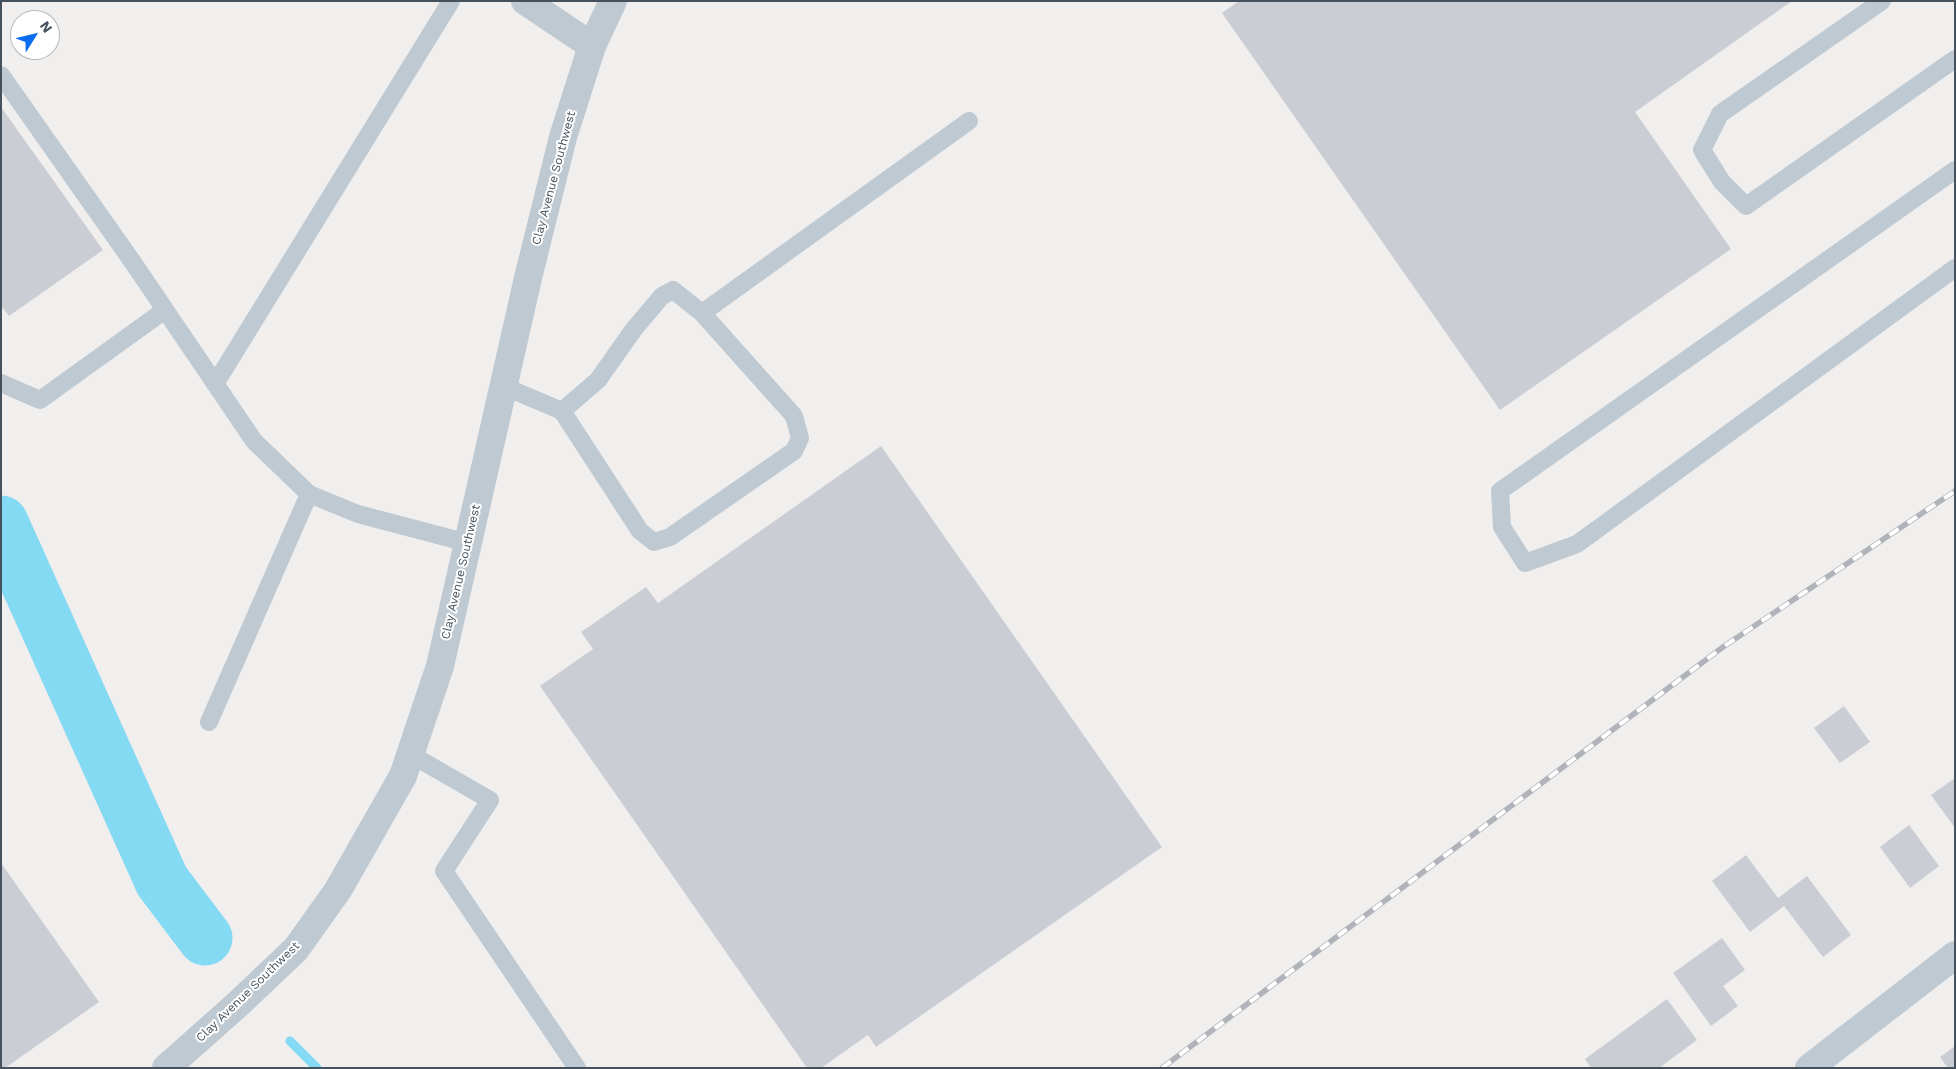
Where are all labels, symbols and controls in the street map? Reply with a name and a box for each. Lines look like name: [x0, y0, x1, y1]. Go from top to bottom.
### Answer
north arrow: [10, 10, 60, 60]
text: N: [37, 18, 56, 36]
street label: Clay Avenue Southwest: [529, 110, 579, 246]
street label: Clay Avenue Southwest: [438, 503, 484, 641]
street label: Clay Avenue Southwest: [193, 939, 303, 1045]

